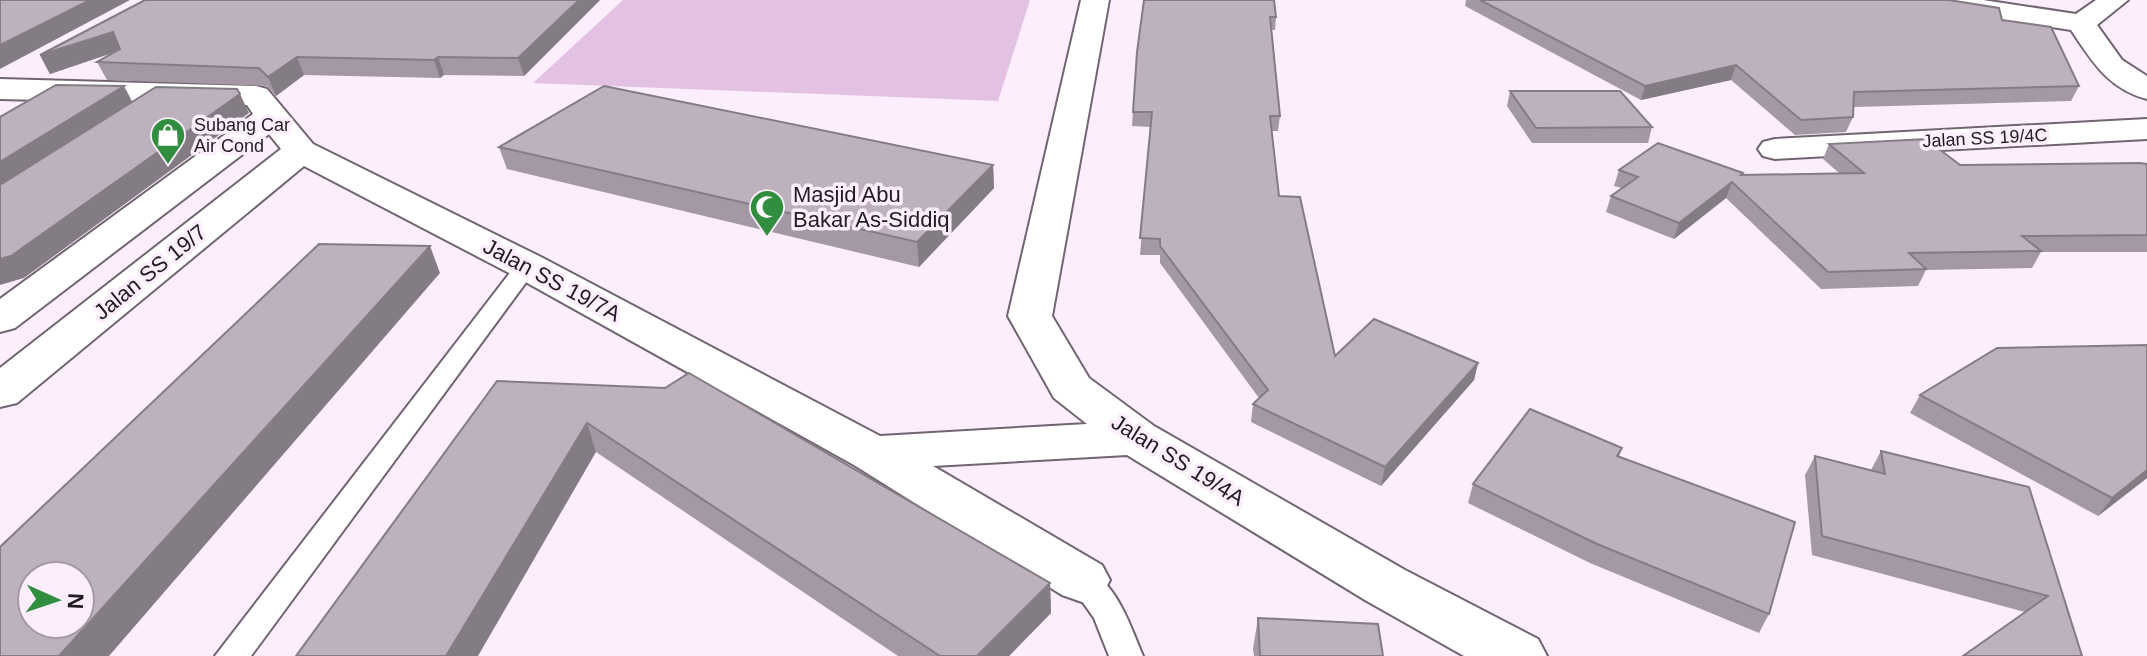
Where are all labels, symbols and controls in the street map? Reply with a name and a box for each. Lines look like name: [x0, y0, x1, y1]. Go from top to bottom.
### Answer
place label: Subang Car Air Cond: [194, 115, 290, 156]
shop icon: Subang Car Air Cond: [149, 116, 187, 166]
street label: Jalan SS 19/4C: [1922, 125, 2048, 151]
place label: Masjid Abu Bakar As-Siddiq: [793, 182, 950, 232]
mosque icon: Masjid Abu Bakar As-Siddiq: [748, 188, 786, 238]
street label: Jalan SS 19/7: [89, 219, 211, 325]
street label: Jalan SS 19/7A: [479, 233, 625, 327]
street label: Jalan SS 19/4A: [1107, 409, 1249, 511]
north arrow: [16, 560, 96, 640]
text: N: [63, 592, 88, 610]

